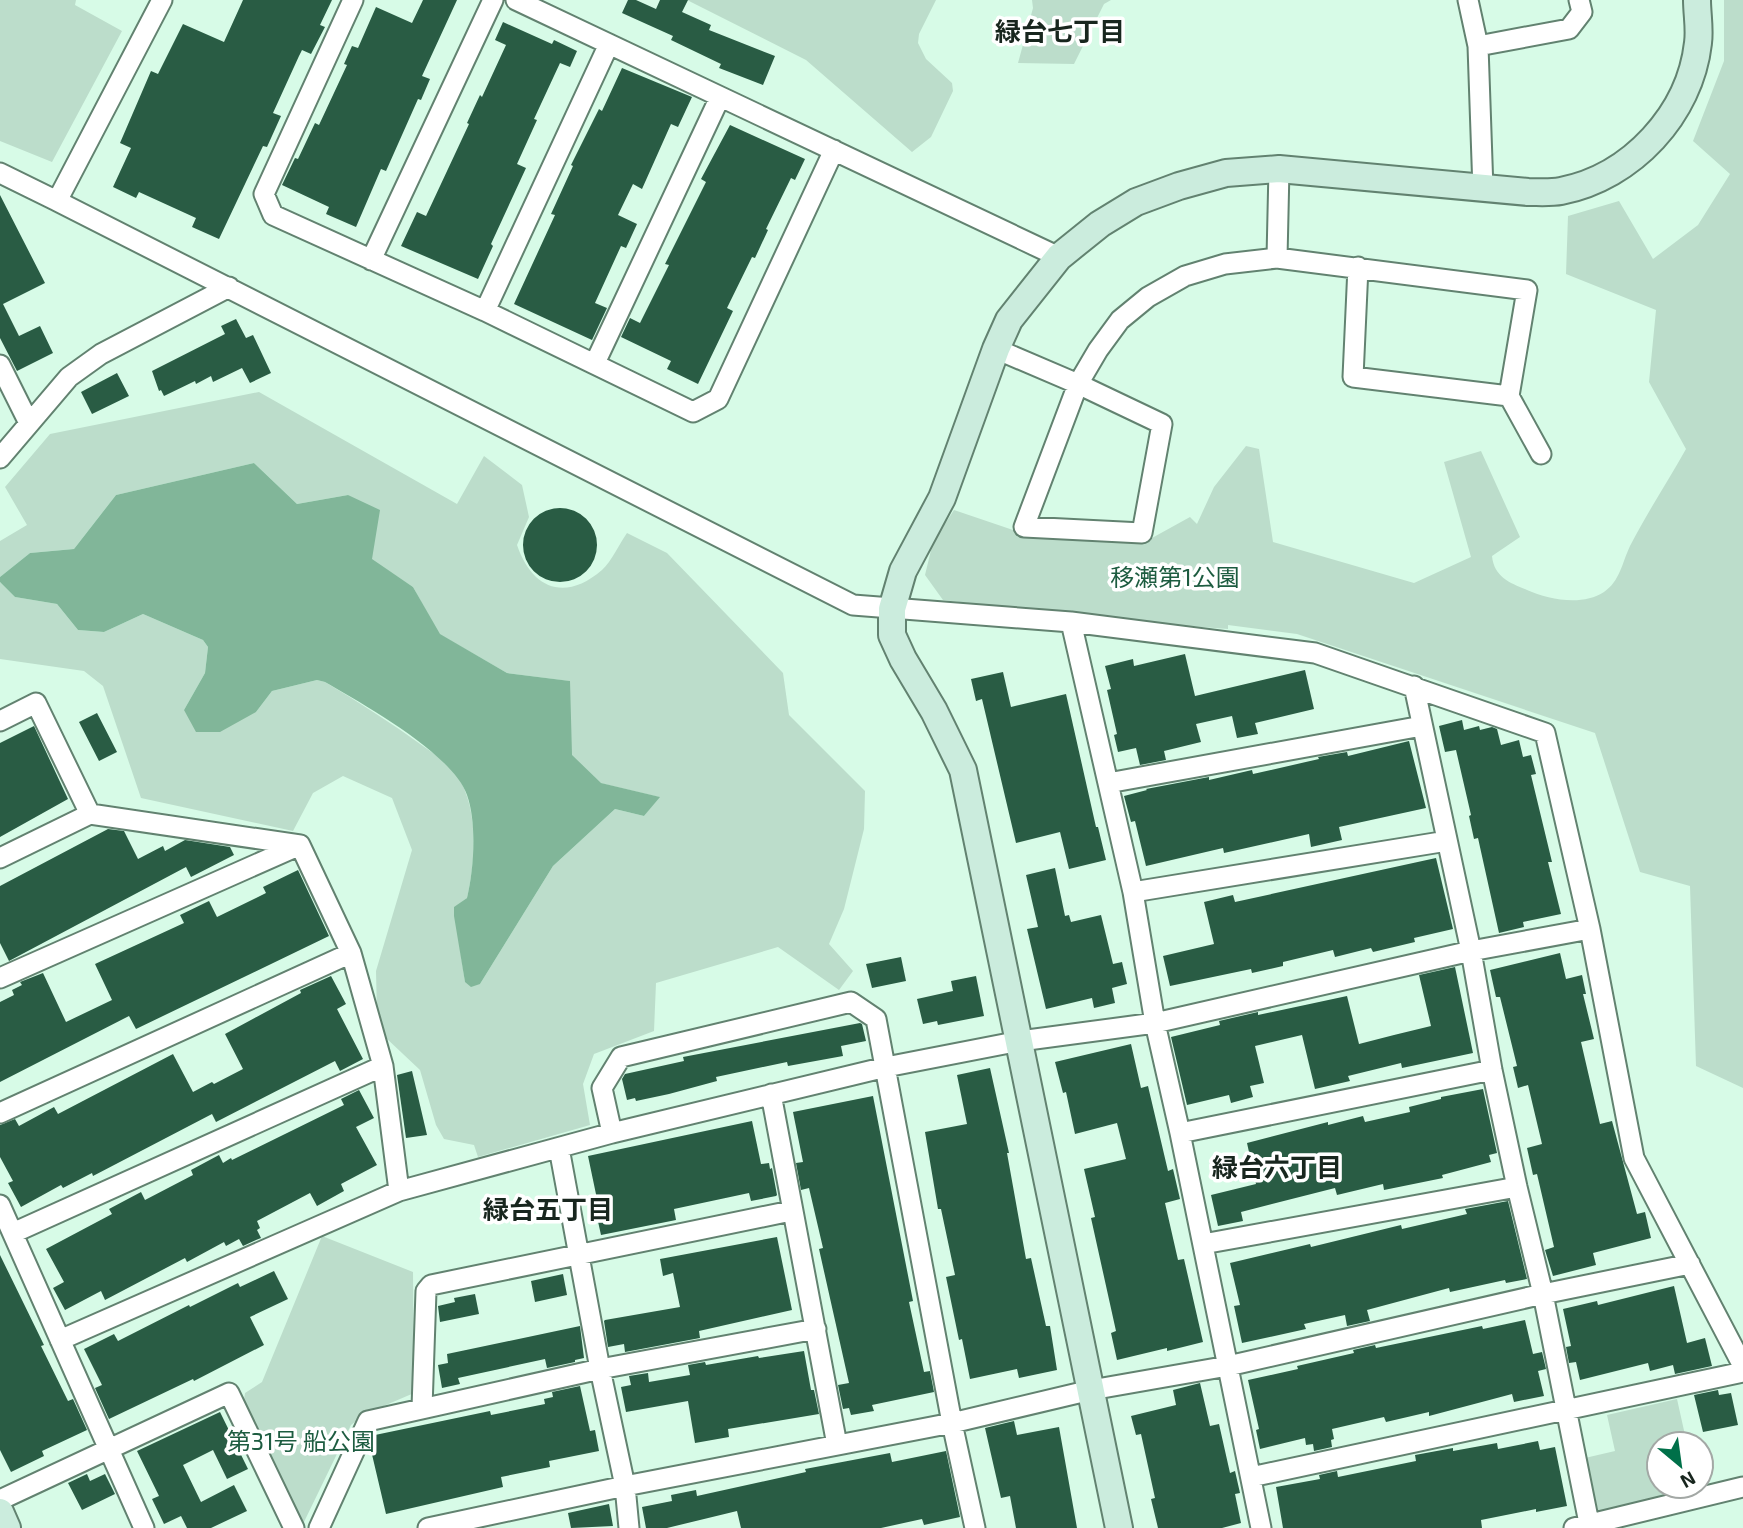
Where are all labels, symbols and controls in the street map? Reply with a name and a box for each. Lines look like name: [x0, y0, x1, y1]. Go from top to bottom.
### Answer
district label: 緑台七丁目: [995, 15, 1125, 46]
park label: 移瀬第1公園: [1110, 562, 1240, 591]
district label: 緑台六丁目: [1212, 1151, 1342, 1182]
district label: 緑台五丁目: [483, 1193, 613, 1224]
park label: 第31号 船公園: [227, 1426, 375, 1455]
north arrow: [1645, 1430, 1715, 1500]
text: N: [1677, 1467, 1700, 1494]

